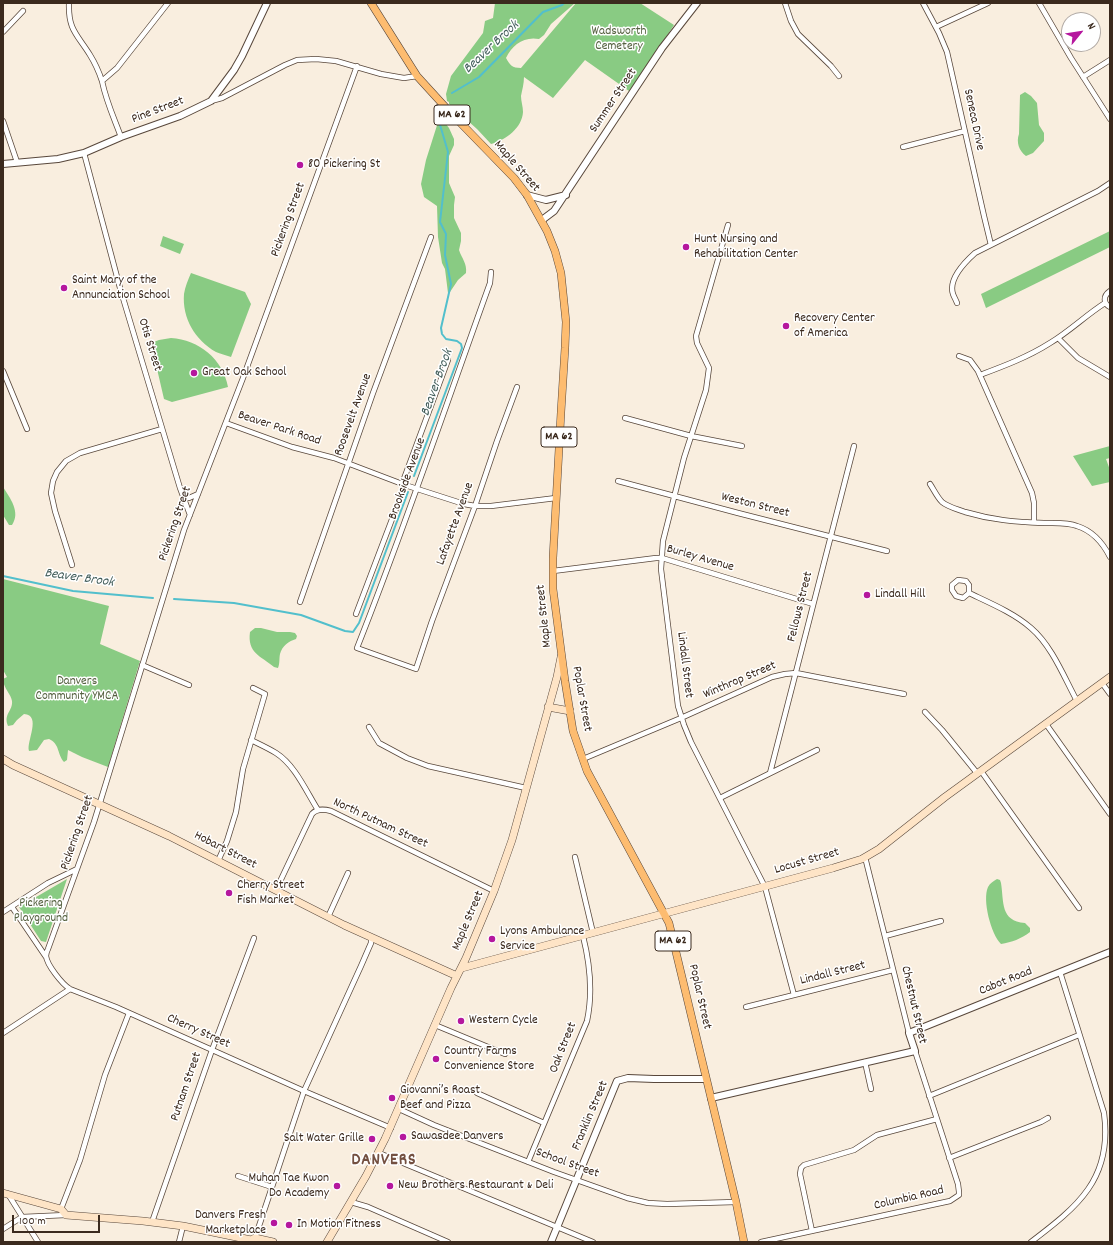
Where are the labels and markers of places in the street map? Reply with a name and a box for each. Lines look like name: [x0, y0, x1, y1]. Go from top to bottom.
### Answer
place label: 80 Pickering St: [308, 157, 380, 173]
marker: 80 Pickering St: [295, 160, 305, 170]
place label: Hunt Nursing and Rehabilitation Center: [694, 232, 798, 263]
marker: Hunt Nursing and Rehabilitation Center: [681, 242, 691, 252]
place label: Saint Mary of the Annunciation School: [72, 273, 170, 304]
marker: Saint Mary of the Annunciation School: [59, 283, 69, 293]
place label: Recovery Center of America: [794, 311, 875, 342]
marker: Recovery Center of America: [781, 321, 791, 331]
place label: Great Oak School: [202, 365, 286, 381]
marker: Great Oak School: [189, 368, 199, 378]
place label: Lindall Hill: [875, 587, 925, 603]
marker: Lindall Hill: [862, 590, 872, 600]
place label: Cherry Street Fish Market: [237, 878, 305, 909]
marker: Cherry Street Fish Market: [224, 888, 234, 898]
place label: Lyons Ambulance Service: [500, 924, 584, 955]
marker: Lyons Ambulance Service: [487, 934, 497, 944]
place label: Western Cycle: [469, 1013, 538, 1029]
marker: Western Cycle: [456, 1016, 466, 1026]
place label: Country Farms Convenience Store: [444, 1044, 534, 1075]
marker: Country Farms Convenience Store: [431, 1054, 441, 1064]
place label: Giovanni’s Roast Beef and Pizza: [400, 1083, 480, 1114]
marker: Giovanni’s Roast Beef and Pizza: [387, 1093, 397, 1103]
place label: Sawasdee Danvers: [411, 1129, 504, 1145]
place label: Salt Water Grille: [284, 1131, 364, 1147]
marker: Sawasdee Danvers: [398, 1132, 408, 1142]
marker: Salt Water Grille: [367, 1134, 377, 1144]
place label: Muhan Tae Kwon Do Academy: [249, 1171, 329, 1202]
place label: New Brothers Restaurant & Deli: [398, 1178, 553, 1194]
marker: Muhan Tae Kwon Do Academy: [332, 1181, 342, 1191]
marker: New Brothers Restaurant & Deli: [385, 1181, 395, 1191]
place label: Danvers Fresh Marketplace: [195, 1208, 266, 1239]
place label: In Motion Fitness: [297, 1217, 381, 1233]
marker: Danvers Fresh Marketplace: [269, 1218, 279, 1228]
marker: In Motion Fitness: [284, 1220, 294, 1230]

